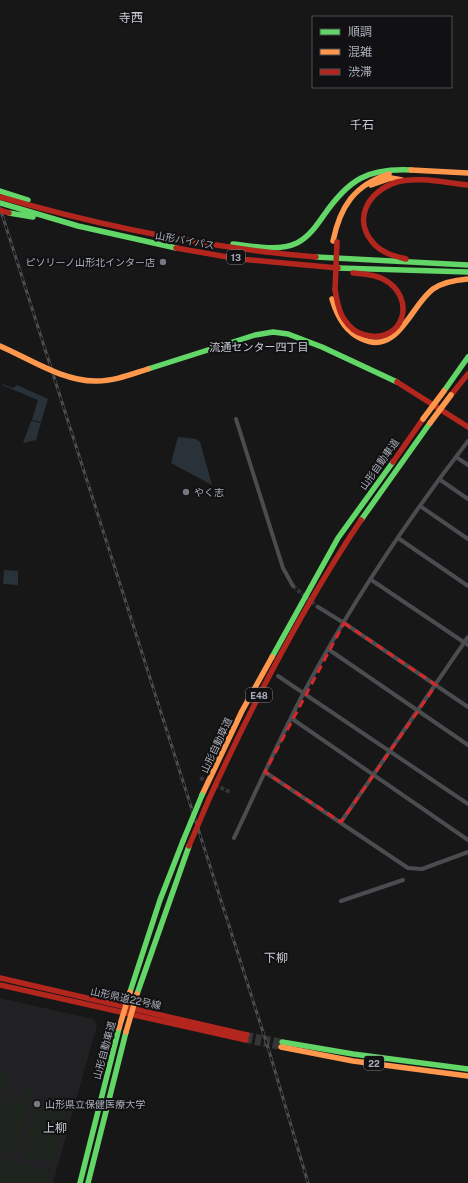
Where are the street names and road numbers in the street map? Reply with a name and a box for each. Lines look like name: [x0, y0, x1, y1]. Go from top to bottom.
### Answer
street label: 山形バイパス: [155, 229, 215, 251]
road number: 13: [227, 250, 245, 264]
street label: 山形自動車道: [357, 436, 401, 492]
road number: E48: [246, 688, 272, 702]
street label: 山形自動車道: [198, 715, 234, 775]
street label: 山形県道22号線: [90, 985, 162, 1011]
street label: 山形自動車道: [90, 1019, 118, 1081]
road number: 22: [364, 1056, 384, 1070]

